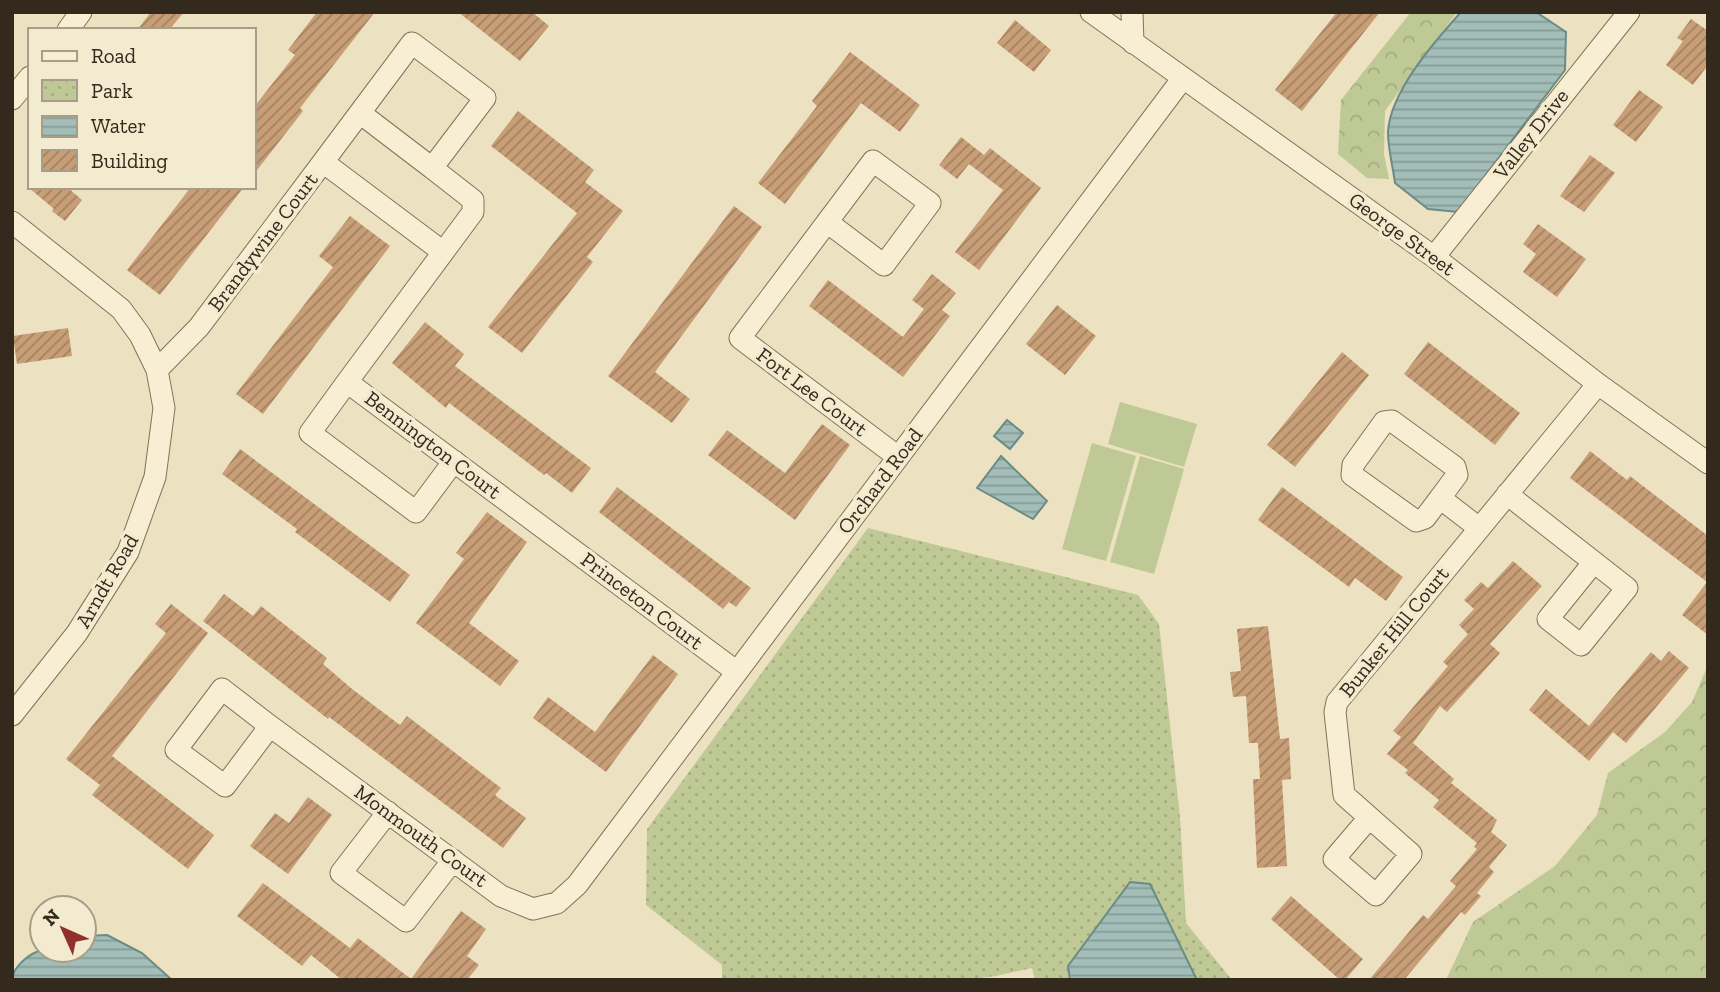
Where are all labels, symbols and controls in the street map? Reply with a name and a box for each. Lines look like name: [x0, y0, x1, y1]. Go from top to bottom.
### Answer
legend: [28, 28, 256, 189]
text: Road: [91, 43, 137, 68]
text: Park: [91, 78, 133, 103]
street label: Valley Drive: [1487, 84, 1574, 185]
text: Water: [91, 113, 146, 138]
text: Building: [91, 148, 168, 173]
street label: Brandywine Court: [202, 167, 323, 316]
street label: George Street: [1344, 187, 1461, 281]
street label: Fort Lee Court: [752, 342, 873, 441]
street label: Bennington Court: [360, 385, 507, 504]
street label: Orchard Road: [832, 422, 928, 539]
street label: Arndt Road: [70, 529, 144, 632]
street label: Princeton Court: [576, 547, 708, 655]
street label: Bunker Hill Court: [1333, 561, 1454, 702]
street label: Monmouth Court: [350, 779, 493, 892]
north arrow: [28, 894, 98, 964]
text: N: [38, 904, 65, 931]

